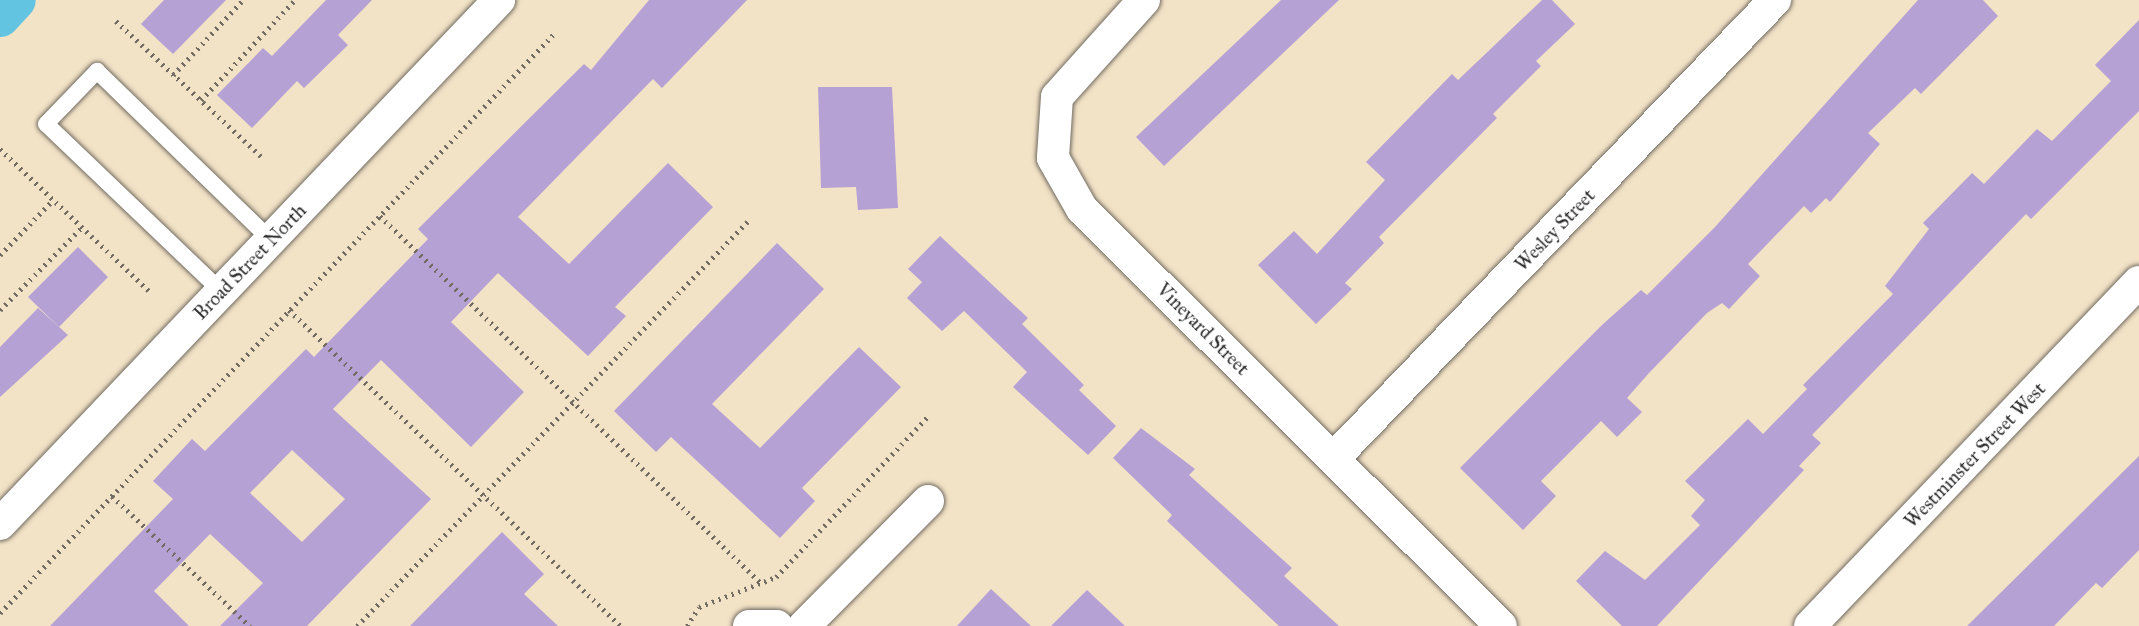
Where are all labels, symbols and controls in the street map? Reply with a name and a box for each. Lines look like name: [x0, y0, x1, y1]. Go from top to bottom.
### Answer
street label: Wesley Street: [1510, 184, 1600, 276]
street label: Broad Street North: [189, 199, 311, 325]
street label: Vineyard Street: [1152, 278, 1254, 380]
street label: Westminster Street West: [1900, 378, 2050, 532]

